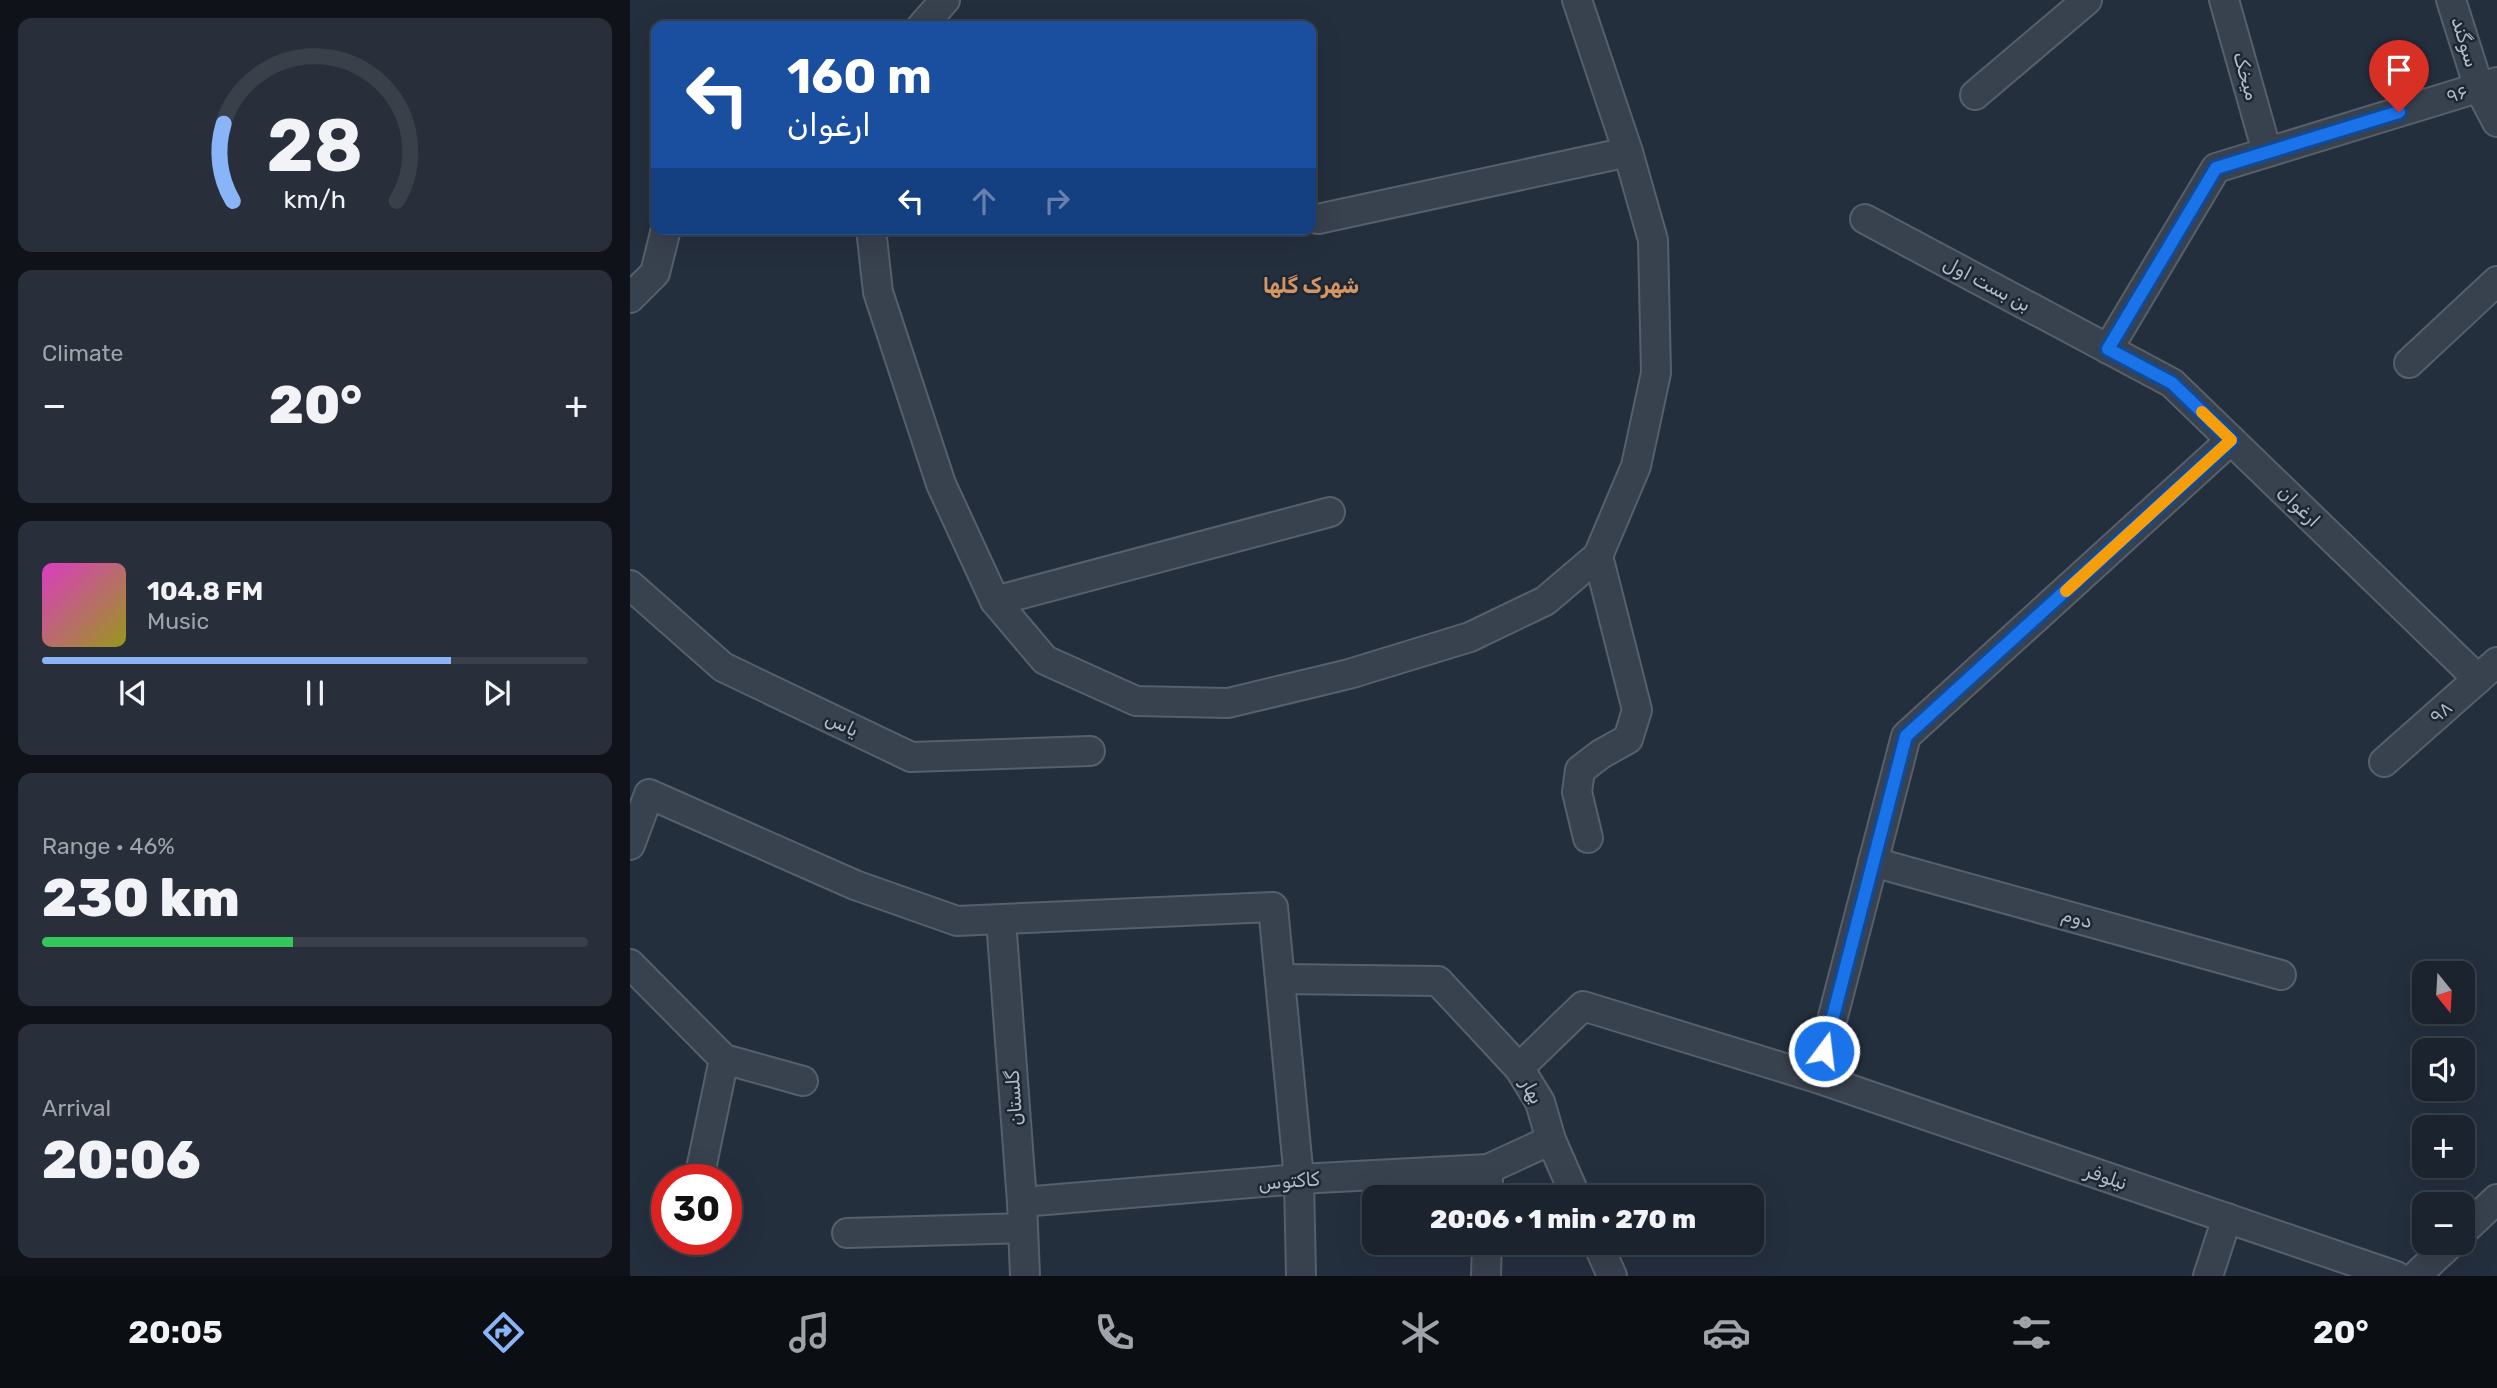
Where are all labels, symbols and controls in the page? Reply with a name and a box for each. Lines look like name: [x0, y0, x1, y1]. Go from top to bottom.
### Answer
street label: سوگند: [2446, 14, 2484, 70]
pin: [2369, 40, 2429, 112]
text: 160 m: [787, 47, 932, 105]
icon: left: [672, 49, 763, 140]
street label: میخک: [2228, 49, 2264, 103]
icon: arrive: [2380, 51, 2418, 89]
street label: ۹۶: [2444, 80, 2470, 108]
text: 28: [267, 103, 363, 189]
text: ارغوان: [787, 106, 871, 144]
icon: left: [892, 182, 930, 220]
icon: ahead: [965, 182, 1003, 220]
icon: right: [1038, 182, 1076, 220]
text: km/h: [284, 185, 346, 214]
street label: بن بست اول: [1939, 251, 2035, 317]
district label: شهرک گلها: [1263, 273, 1359, 299]
text: Climate: [42, 339, 123, 367]
text: 20°: [269, 374, 362, 436]
text: −: [42, 382, 67, 428]
text: +: [564, 382, 588, 428]
street label: ارغوان: [2273, 480, 2325, 532]
text: 104.8 FM: [147, 576, 263, 607]
text: Music: [147, 607, 209, 635]
icon: previous: [114, 674, 152, 712]
icon: pause: [296, 674, 334, 712]
icon: next: [478, 674, 516, 712]
street label: ۹۸: [2425, 696, 2457, 728]
street label: یاس: [822, 706, 862, 742]
text: Range · 46%: [42, 832, 175, 860]
text: 230 km: [42, 867, 240, 929]
street label: دوم: [2059, 903, 2095, 934]
north arrow: [2412, 961, 2474, 1024]
map controls: [2412, 961, 2475, 1255]
position arrow: [1787, 1014, 1861, 1088]
button: sound: [2412, 1038, 2475, 1101]
street label: گلستان: [1001, 1069, 1027, 1126]
street label: بهار: [1515, 1073, 1548, 1108]
text: Arrival: [42, 1094, 111, 1122]
button: +: [2412, 1115, 2475, 1178]
text: 20:06: [42, 1129, 201, 1191]
street label: نیلوفر: [2081, 1159, 2130, 1195]
speed limit sign: 30: [651, 1164, 742, 1255]
street label: کاکتوس: [1258, 1167, 1321, 1195]
button: −: [2412, 1192, 2475, 1255]
text: 20:06 · 1 min · 270 m: [1430, 1204, 1696, 1235]
icon: directions: [479, 1308, 528, 1357]
icon: music: [785, 1308, 834, 1357]
icon: phone: [1090, 1308, 1139, 1357]
icon: climate: [1396, 1308, 1445, 1357]
icon: car: [1702, 1308, 1751, 1357]
icon: filters: [2007, 1308, 2056, 1357]
text: 20:05: [128, 1313, 223, 1351]
text: 20°: [2313, 1313, 2369, 1351]

